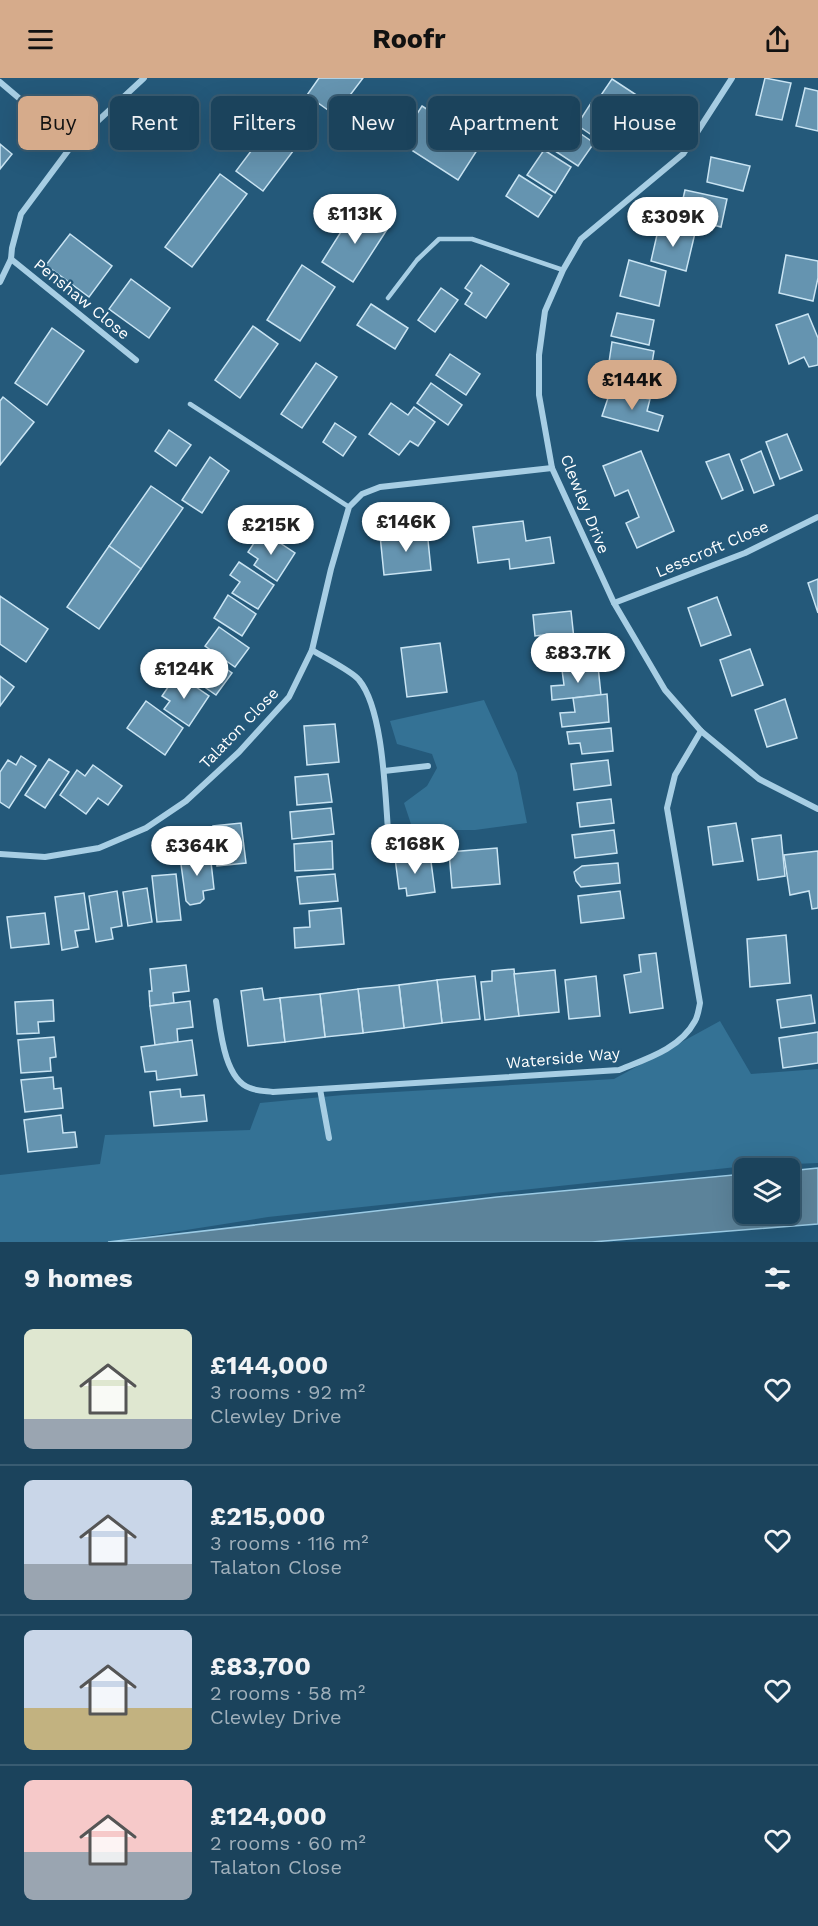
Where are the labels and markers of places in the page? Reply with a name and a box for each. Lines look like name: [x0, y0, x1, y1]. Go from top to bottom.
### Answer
pin: £113K: [313, 194, 397, 245]
pin: £309K: [631, 197, 715, 248]
pin: £144K: [590, 360, 674, 411]
pin: £146K: [364, 502, 448, 553]
pin: £215K: [229, 505, 313, 556]
pin: £83.7K: [529, 633, 627, 684]
pin: £124K: [142, 649, 226, 700]
pin: £168K: [373, 824, 457, 875]
pin: £364K: [155, 826, 239, 877]

